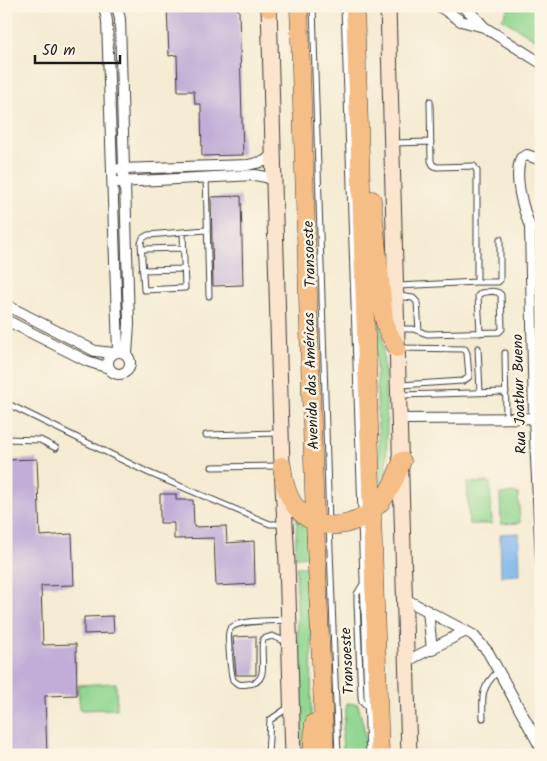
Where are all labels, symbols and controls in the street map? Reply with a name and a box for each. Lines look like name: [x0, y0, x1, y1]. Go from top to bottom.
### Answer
scale bar: [35, 32, 120, 64]
text: 50 m: [42, 39, 76, 63]
street label: Transoeste: [297, 220, 323, 288]
street label: Avenida das Américas: [298, 311, 326, 450]
street label: Rua Joathur Bueno: [506, 333, 534, 454]
street label: Transoeste: [334, 627, 362, 695]

